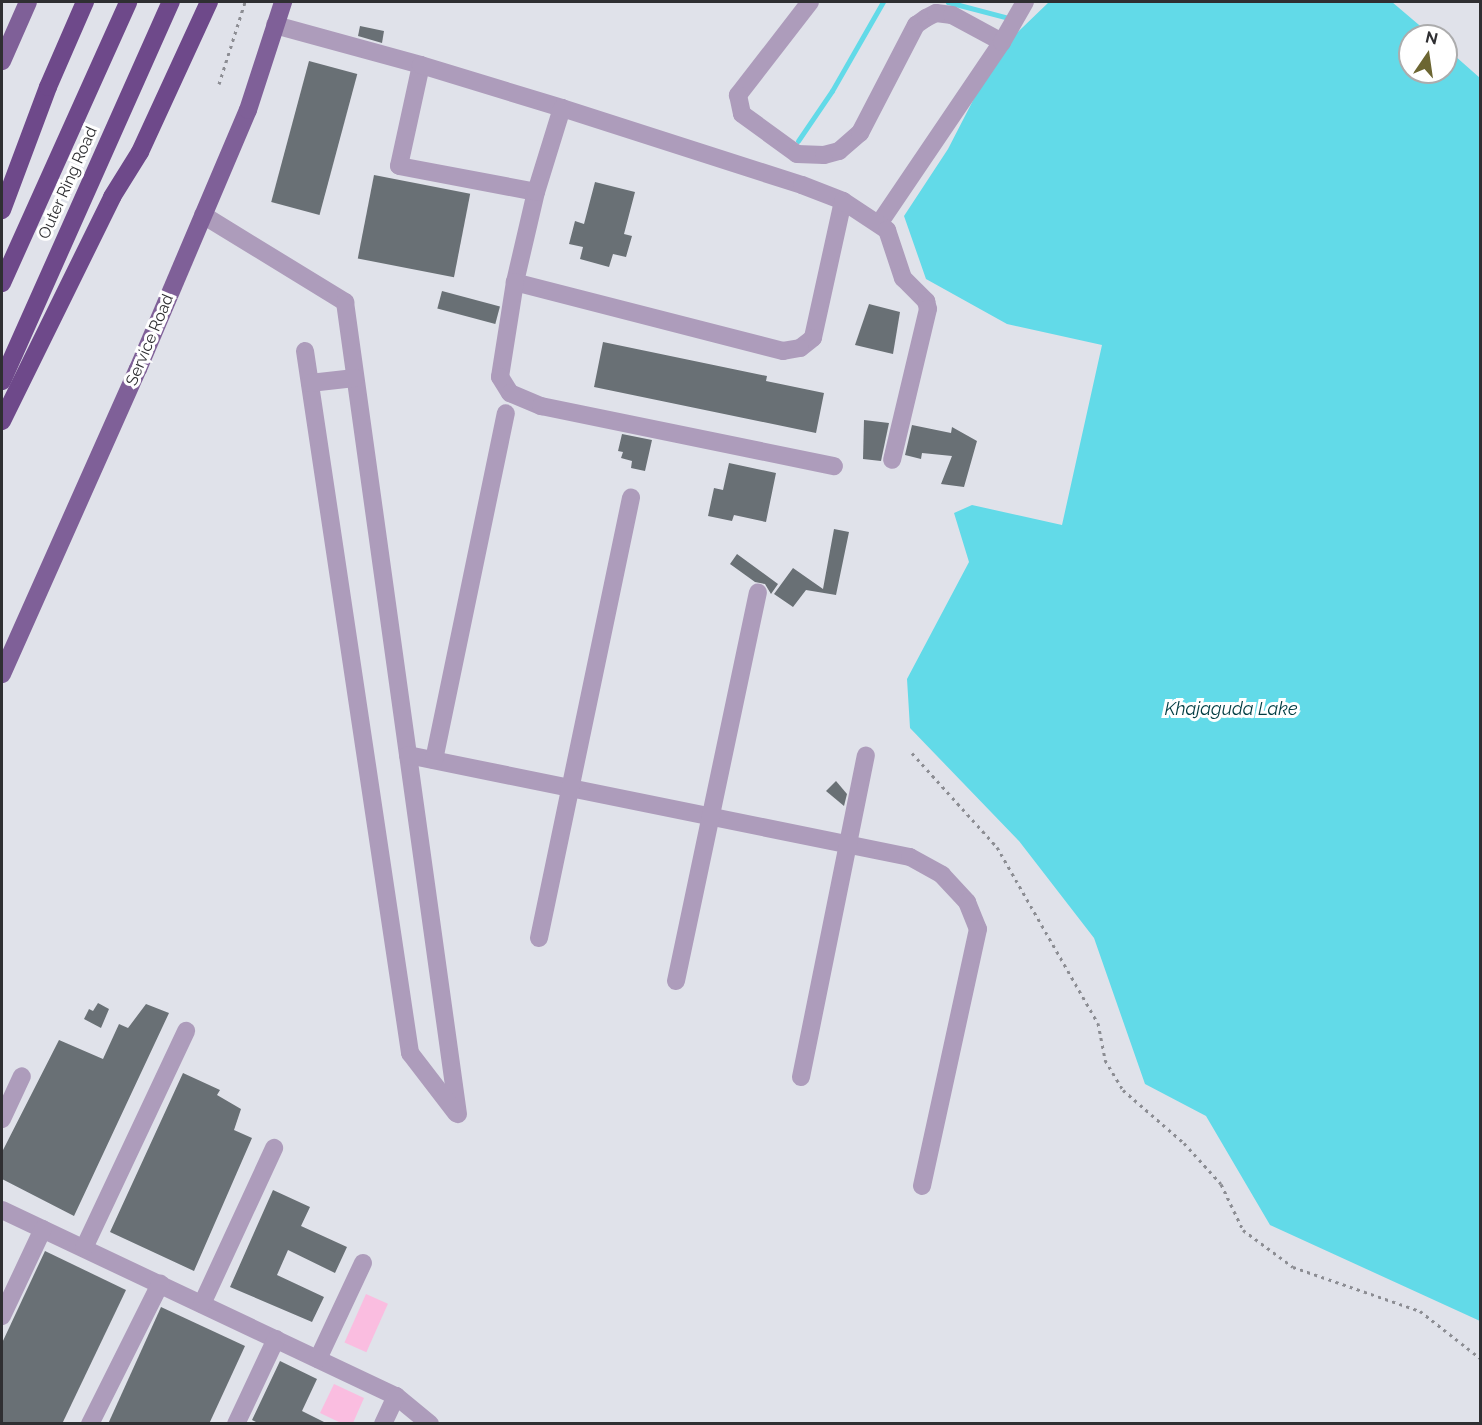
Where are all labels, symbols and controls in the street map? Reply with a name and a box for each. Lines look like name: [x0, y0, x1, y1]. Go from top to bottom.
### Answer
north arrow: [1398, 24, 1458, 84]
text: N: [1424, 27, 1440, 49]
street label: Outer Ring Road: [35, 124, 101, 242]
street label: Service Road: [122, 291, 178, 389]
water label: Khajaguda Lake: [1164, 698, 1298, 720]

